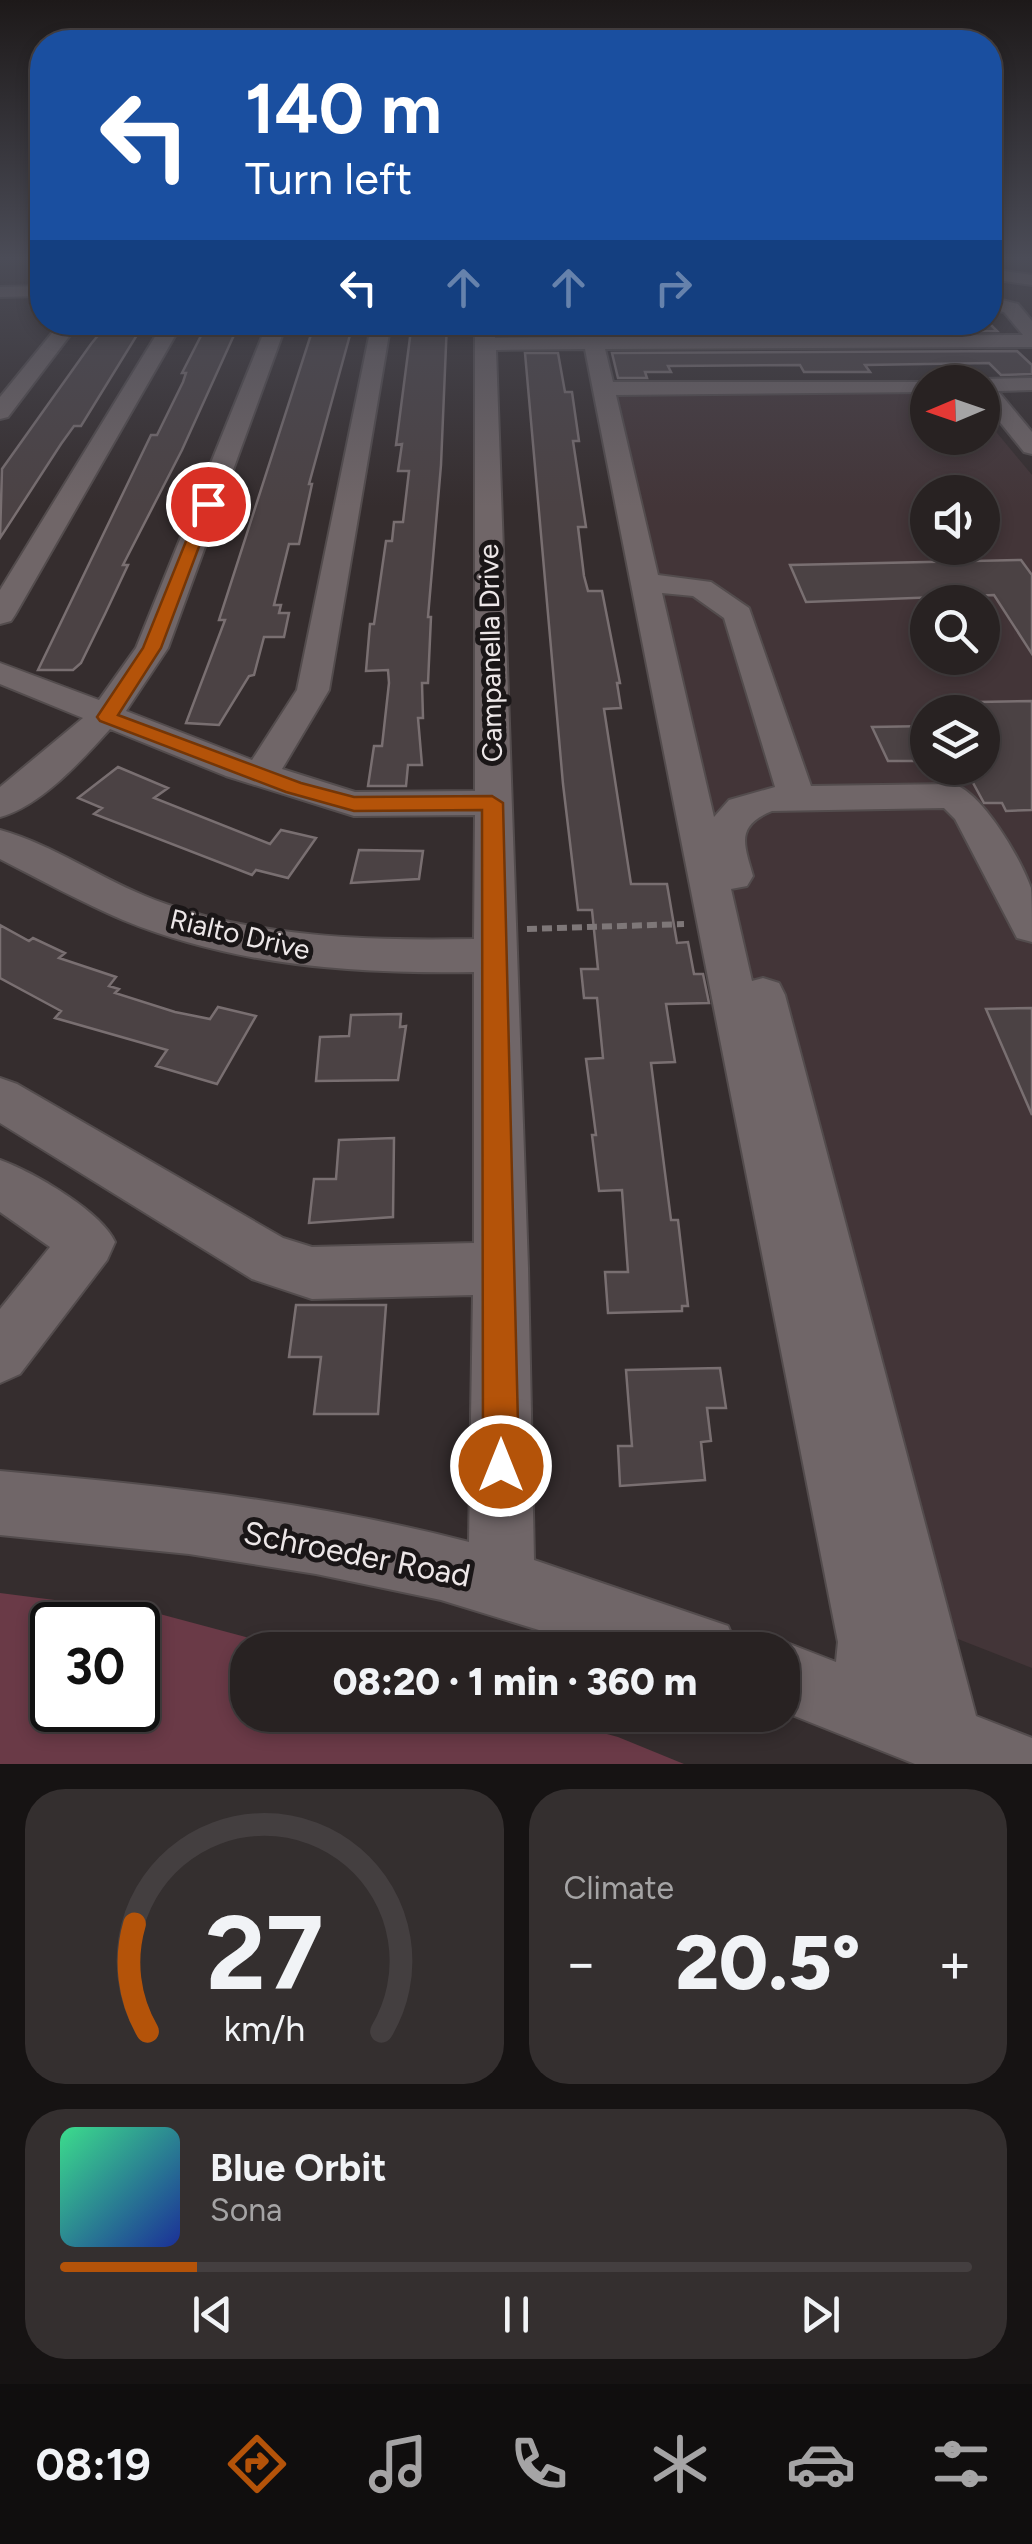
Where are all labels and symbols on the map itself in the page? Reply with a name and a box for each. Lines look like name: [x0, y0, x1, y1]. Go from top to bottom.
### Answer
north arrow: [910, 365, 1000, 455]
pin: [166, 462, 251, 547]
street label: Campanella Drive: [471, 544, 509, 762]
street label: Rialto Drive: [167, 901, 313, 967]
position arrow: [449, 1414, 553, 1518]
street label: Schroeder Road: [240, 1513, 474, 1595]
speed limit sign: 30: [30, 1602, 160, 1732]

